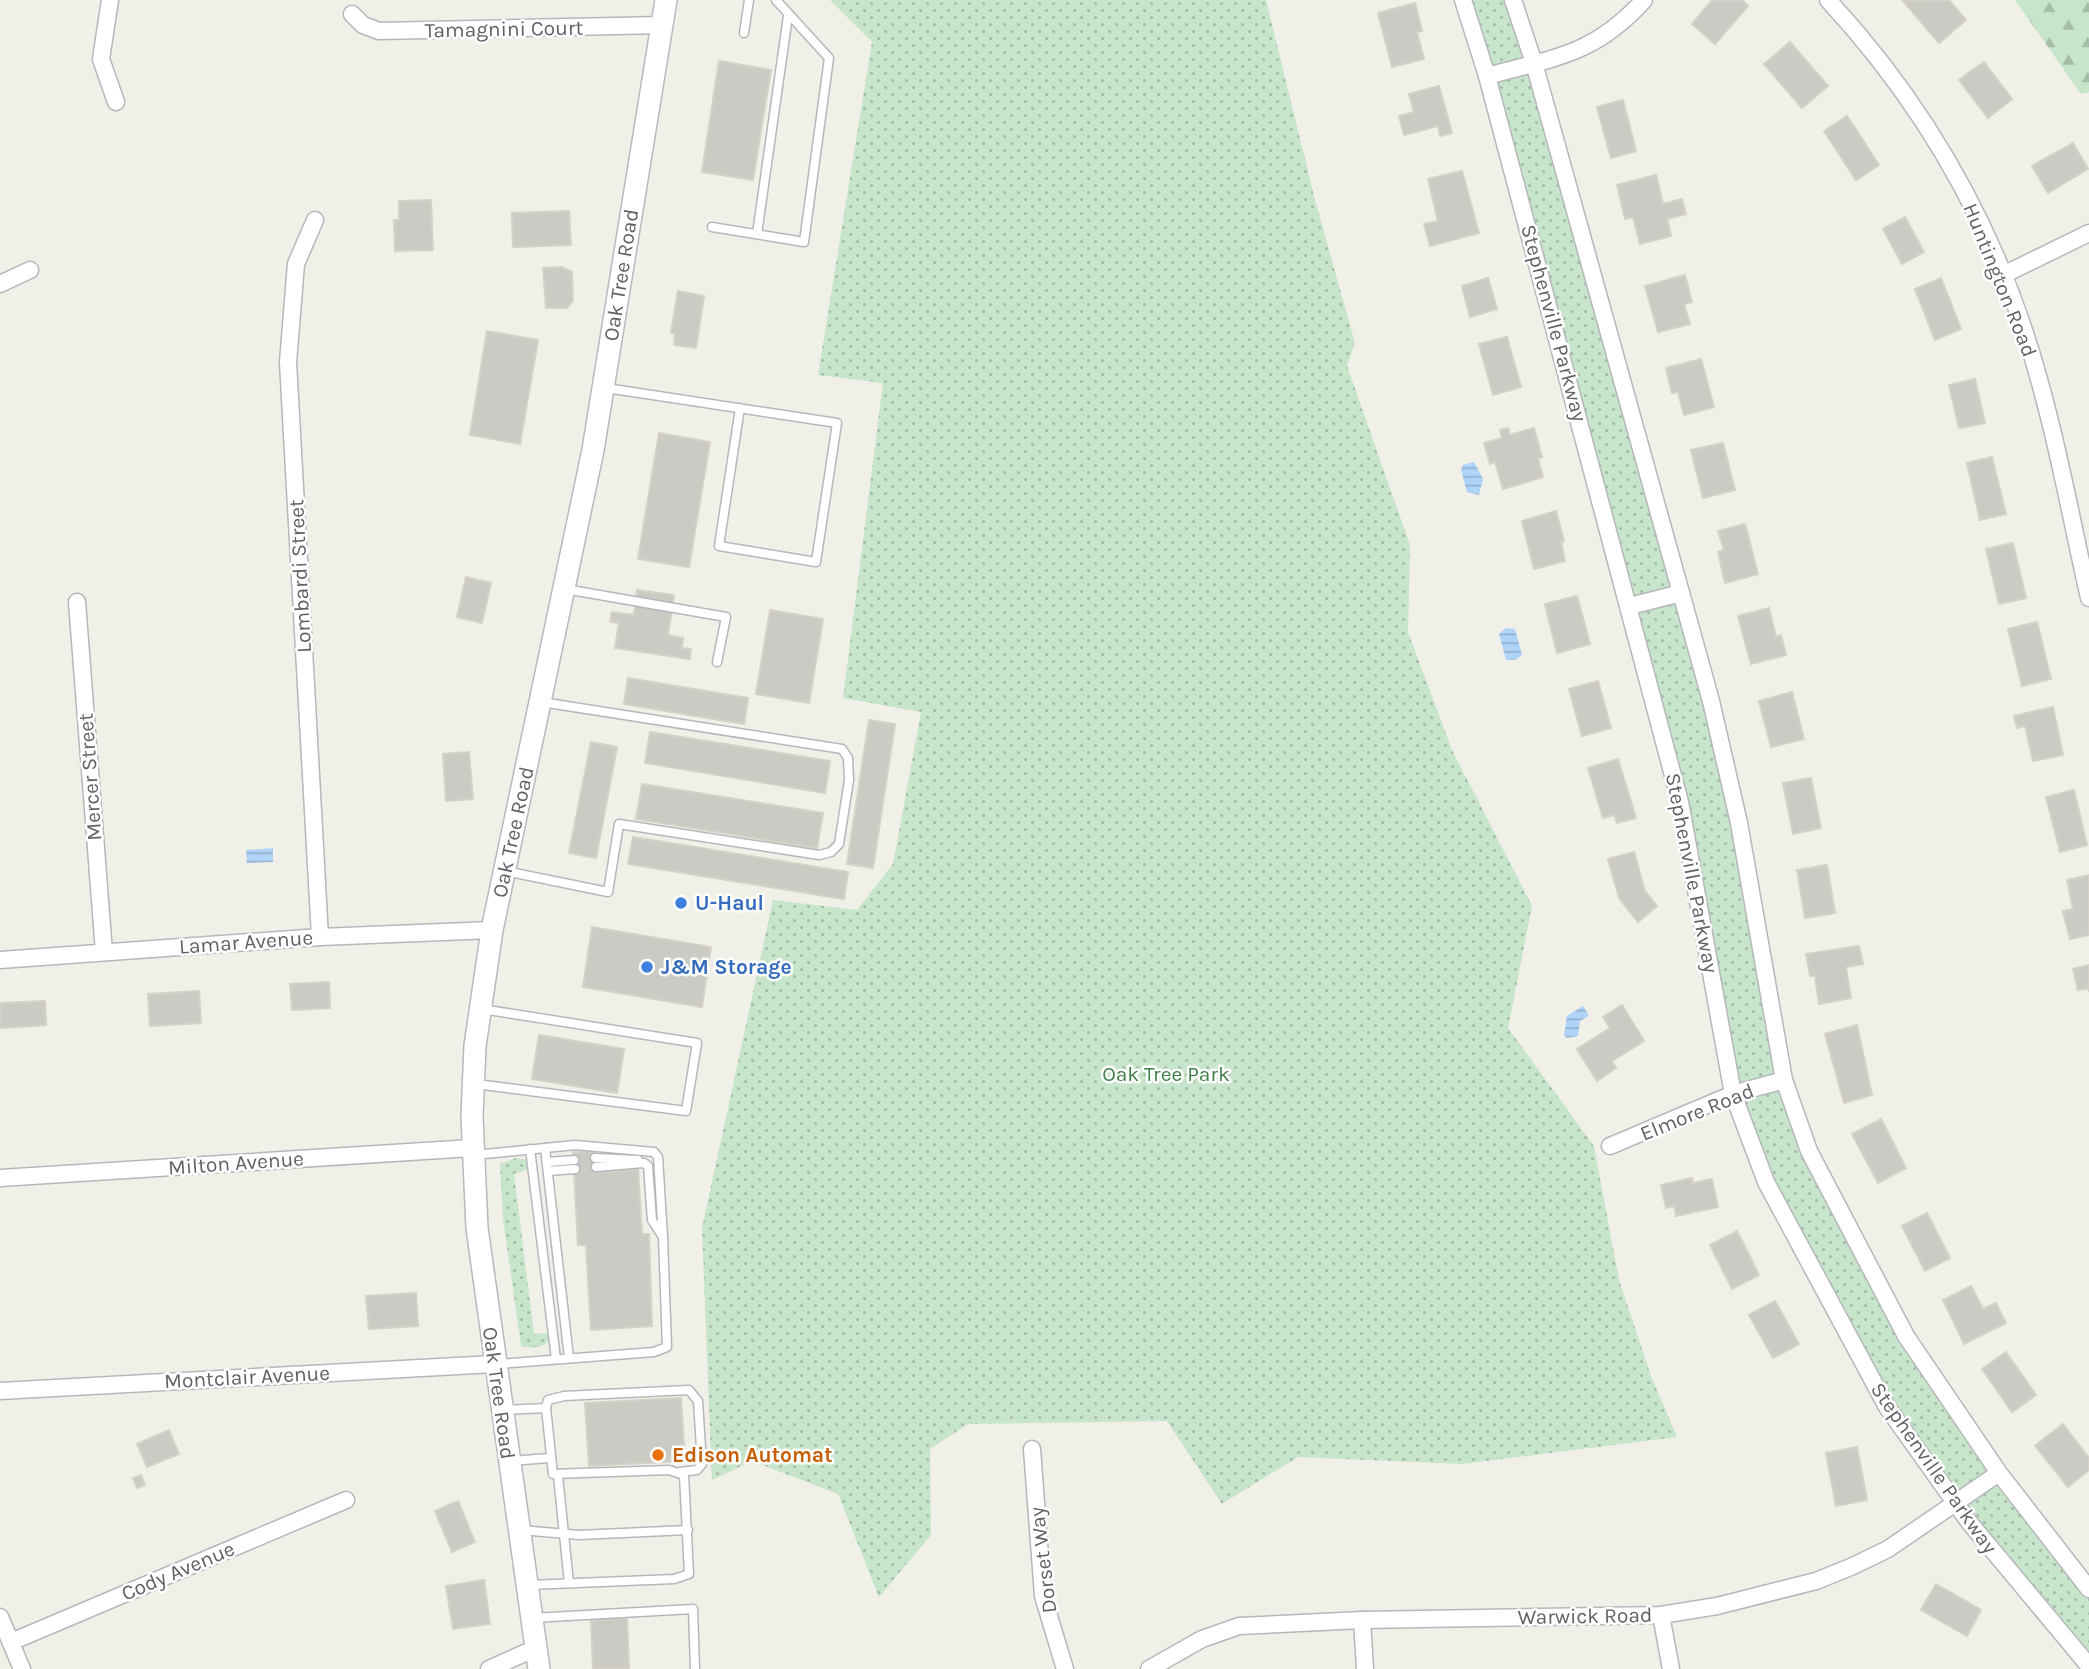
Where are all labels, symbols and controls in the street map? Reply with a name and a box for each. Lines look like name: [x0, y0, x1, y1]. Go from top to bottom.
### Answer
street label: Tamagnini Court: [424, 16, 584, 42]
street label: Huntington Road: [1958, 200, 2042, 360]
street label: Oak Tree Road: [599, 207, 643, 343]
street label: Stephenville Parkway: [1516, 222, 1592, 424]
street label: Lombardi Street: [284, 498, 316, 653]
street label: Mercer Street: [74, 712, 106, 842]
street label: Oak Tree Road: [487, 764, 539, 900]
street label: Stephenville Parkway: [1661, 771, 1723, 975]
place label: U-Haul: [695, 891, 764, 915]
marker: U-Haul: [673, 895, 689, 911]
street label: Lamar Avenue: [178, 925, 314, 959]
place label: J&M Storage: [661, 955, 792, 979]
marker: J&M Storage: [639, 959, 655, 975]
park label: Oak Tree Park: [1102, 1062, 1230, 1086]
street label: Elmore Road: [1637, 1078, 1757, 1146]
street label: Milton Avenue: [167, 1146, 305, 1180]
street label: Oak Tree Road: [478, 1325, 520, 1461]
street label: Montclair Avenue: [163, 1361, 331, 1393]
street label: Stephenville Parkway: [1866, 1378, 2002, 1558]
place label: Edison Automat: [672, 1443, 832, 1467]
marker: Edison Automat: [650, 1447, 666, 1463]
street label: Dorset Way: [1025, 1505, 1061, 1615]
street label: Cody Avenue: [118, 1536, 238, 1606]
street label: Warwick Road: [1517, 1603, 1653, 1629]

